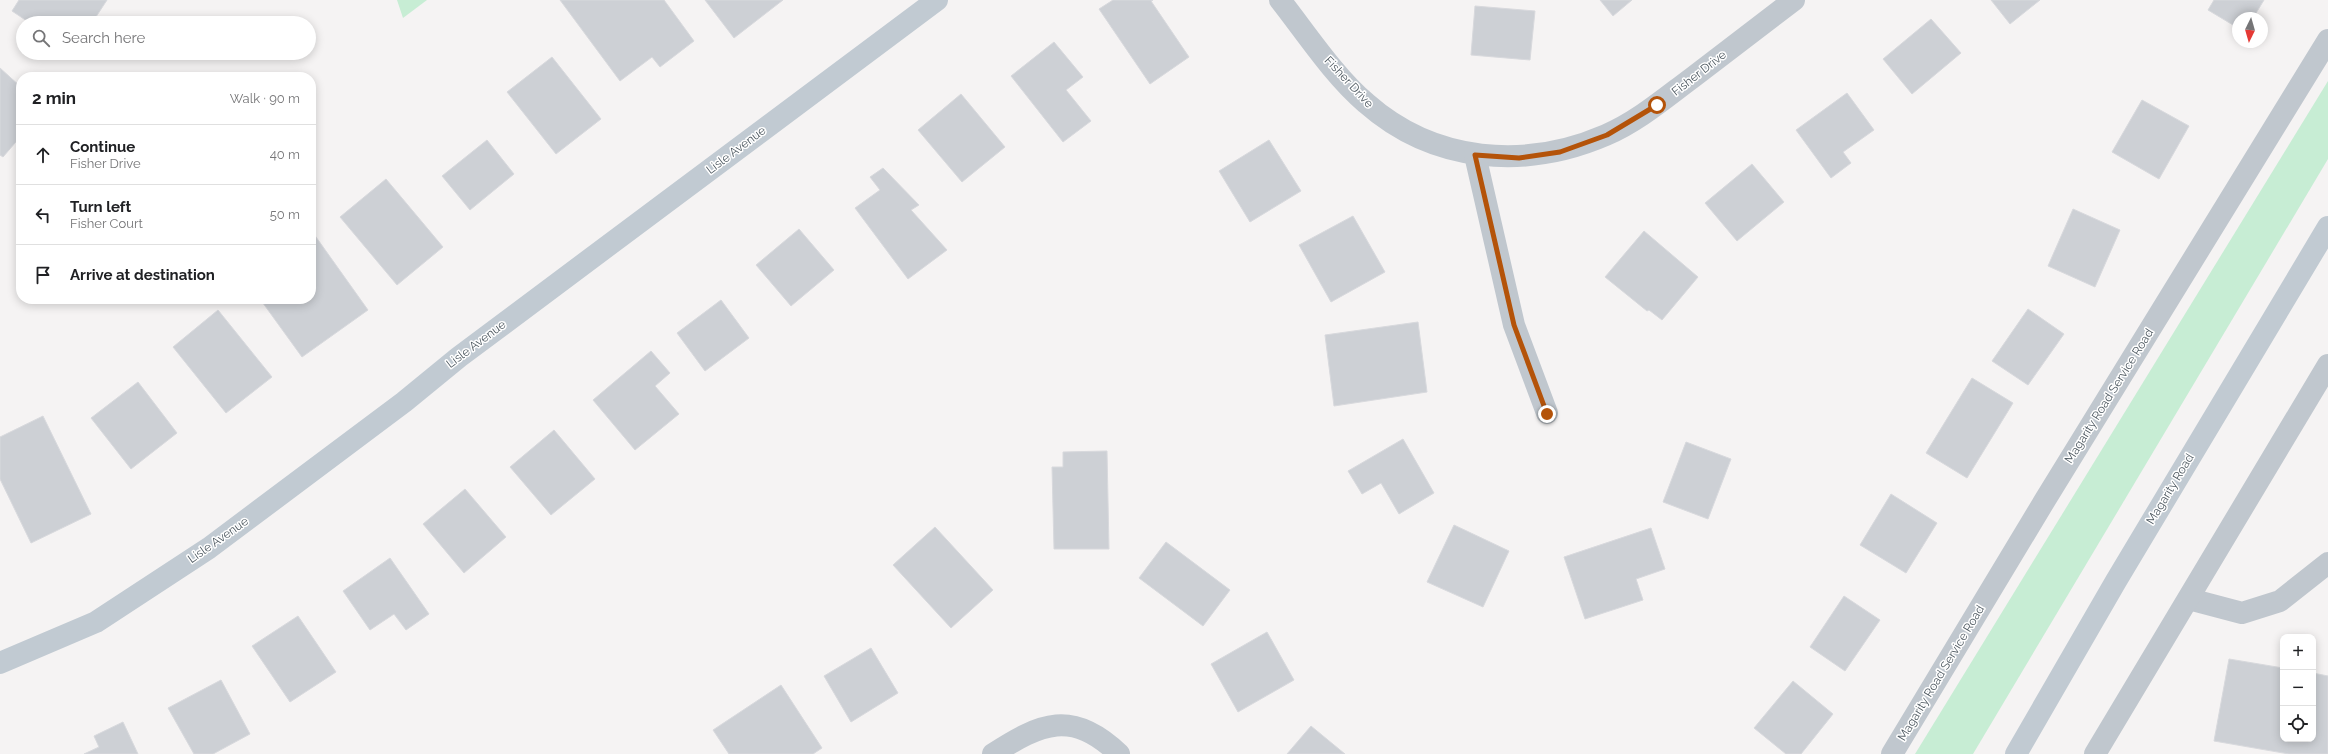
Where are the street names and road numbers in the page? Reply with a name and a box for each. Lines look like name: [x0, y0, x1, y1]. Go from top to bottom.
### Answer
street label: Fisher Drive: [1669, 47, 1729, 99]
street label: Fisher Drive: [1322, 53, 1376, 111]
street label: Lisle Avenue: [704, 123, 768, 177]
street label: Lisle Avenue: [444, 317, 508, 371]
street label: Magarity Road Service Road: [2062, 326, 2156, 466]
street label: Magarity Road: [2143, 451, 2197, 527]
street label: Lisle Avenue: [185, 514, 251, 566]
street label: Magarity Road Service Road: [1895, 603, 1987, 743]

